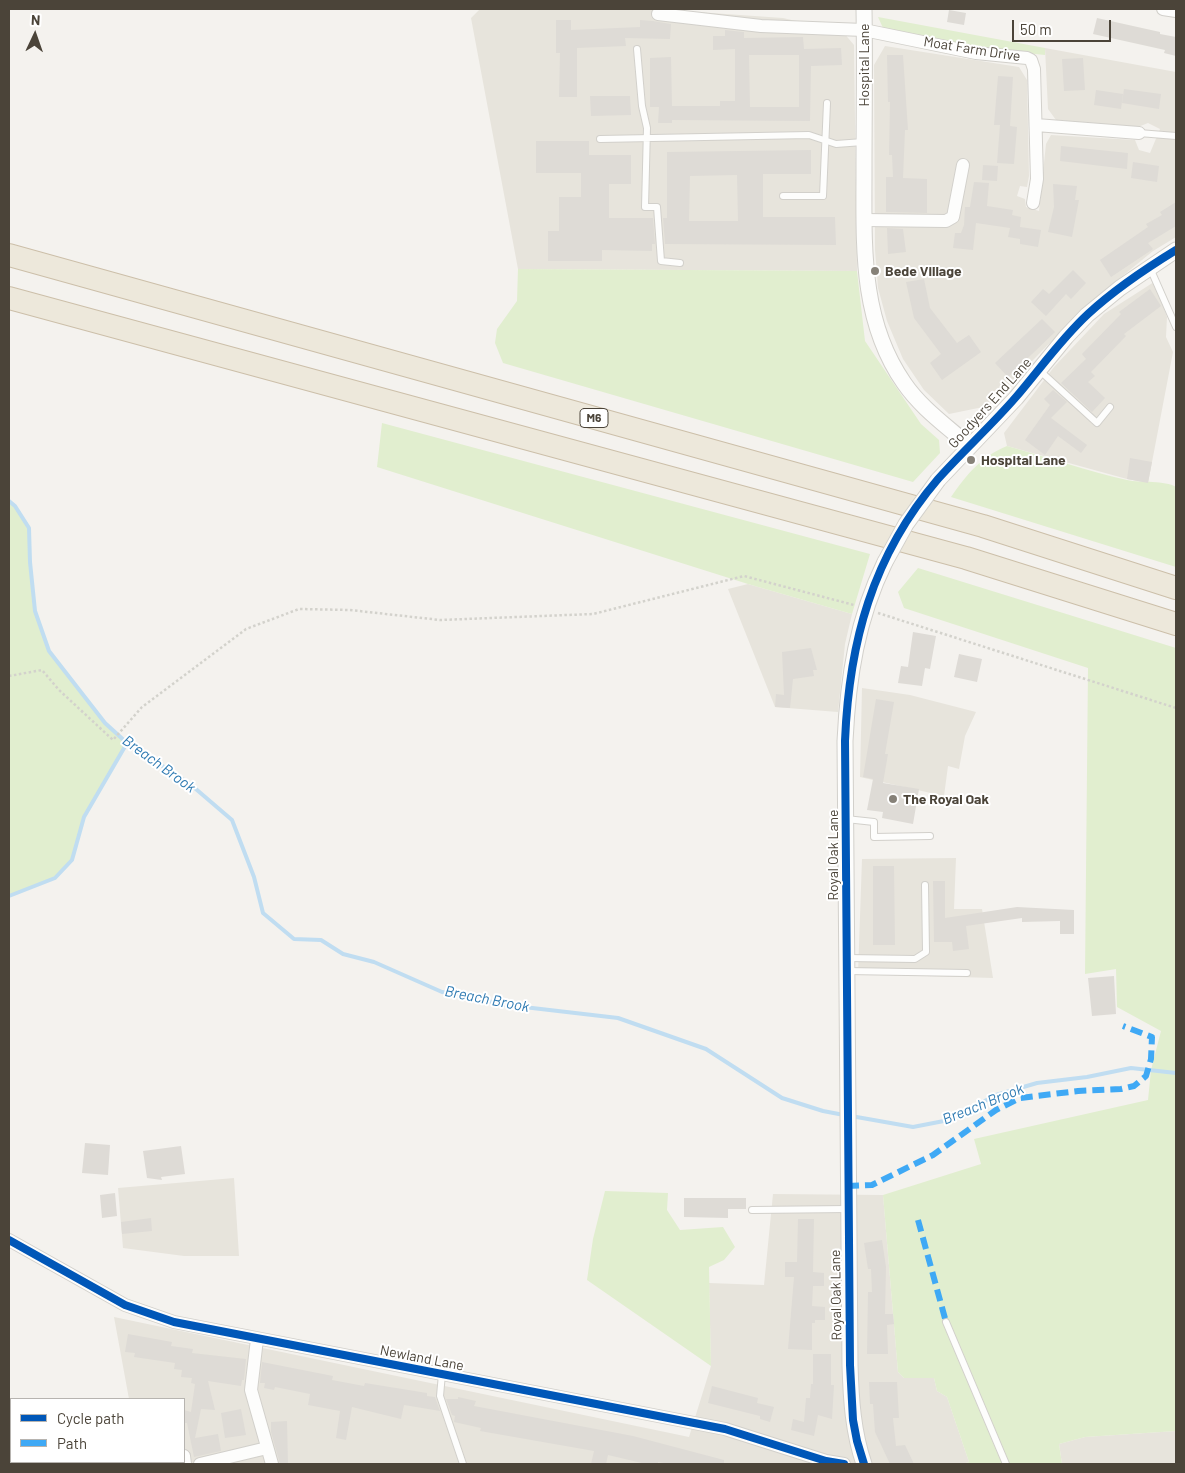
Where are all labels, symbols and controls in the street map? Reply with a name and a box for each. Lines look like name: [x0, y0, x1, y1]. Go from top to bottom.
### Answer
north arrow: [10, 10, 60, 60]
scale bar: [1015, 10, 1114, 42]
text: N: [31, 11, 41, 28]
text: 50 m: [1020, 20, 1052, 38]
street label: Hospital Lane: [856, 23, 872, 107]
street label: Moat Farm Drive: [922, 33, 1022, 65]
place label: Bede Village: [885, 263, 962, 279]
marker: Bede Village: [869, 265, 881, 277]
street label: Goodyers End Lane: [945, 354, 1035, 452]
road number: M6: [580, 408, 608, 428]
place label: Hospital Lane: [981, 452, 1066, 468]
marker: Hospital Lane: [965, 454, 977, 466]
water label: Breach Brook: [119, 731, 199, 797]
place label: The Royal Oak: [903, 791, 989, 807]
marker: The Royal Oak: [887, 793, 899, 805]
street label: Royal Oak Lane: [825, 810, 841, 900]
water label: Breach Brook: [443, 982, 531, 1016]
water label: Breach Brook: [940, 1080, 1026, 1128]
street label: Royal Oak Lane: [827, 1249, 845, 1341]
street label: Newland Lane: [379, 1342, 465, 1374]
legend: [10, 1398, 185, 1463]
text: Cycle path: [57, 1409, 124, 1427]
text: Path: [57, 1434, 87, 1452]

